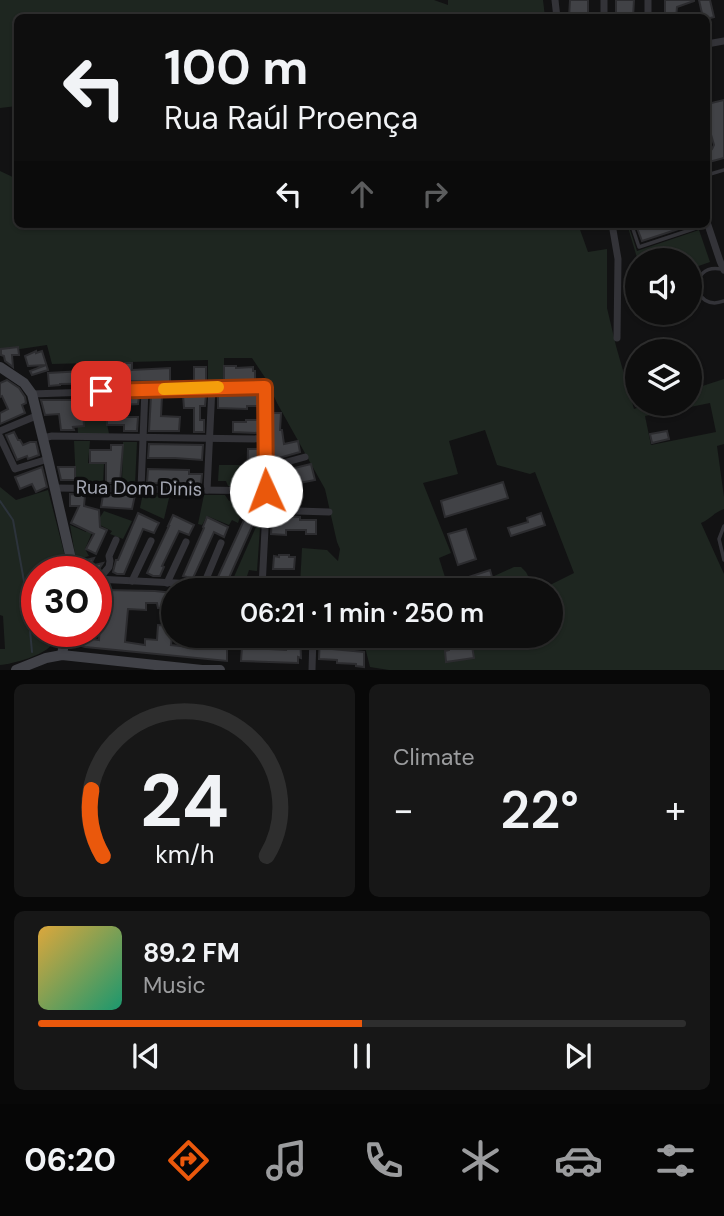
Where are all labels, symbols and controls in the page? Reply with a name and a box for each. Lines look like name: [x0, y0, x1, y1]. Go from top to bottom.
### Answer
text: 100 m: [164, 35, 308, 99]
icon: left: [49, 42, 140, 133]
text: Rua Raúl Proença: [164, 97, 418, 139]
icon: left: [270, 175, 308, 213]
icon: ahead: [343, 175, 381, 213]
icon: right: [416, 175, 454, 213]
map controls: [625, 248, 702, 416]
button: sound: [625, 248, 702, 325]
button: layers: [625, 339, 702, 416]
pin: [71, 361, 131, 421]
icon: arrive: [82, 372, 120, 410]
position arrow: [229, 454, 303, 528]
street label: Rua Dom Dinis: [76, 474, 202, 502]
speed limit sign: 30: [21, 556, 112, 647]
text: 06:21 · 1 min · 250 m: [240, 596, 484, 630]
text: Climate: [393, 742, 475, 772]
text: 24: [140, 755, 229, 850]
text: 22°: [500, 776, 579, 844]
text: −: [393, 785, 414, 835]
text: +: [665, 785, 686, 835]
text: km/h: [155, 838, 214, 871]
text: 89.2 FM: [143, 936, 240, 970]
text: Music: [143, 970, 206, 1000]
icon: previous: [127, 1037, 165, 1075]
icon: pause: [343, 1037, 381, 1075]
icon: next: [559, 1037, 597, 1075]
icon: directions: [164, 1136, 213, 1185]
icon: music: [262, 1136, 311, 1185]
icon: phone: [359, 1136, 408, 1185]
icon: climate: [456, 1136, 505, 1185]
icon: car: [554, 1136, 603, 1185]
icon: filters: [651, 1136, 700, 1185]
text: 06:20: [24, 1139, 116, 1181]

